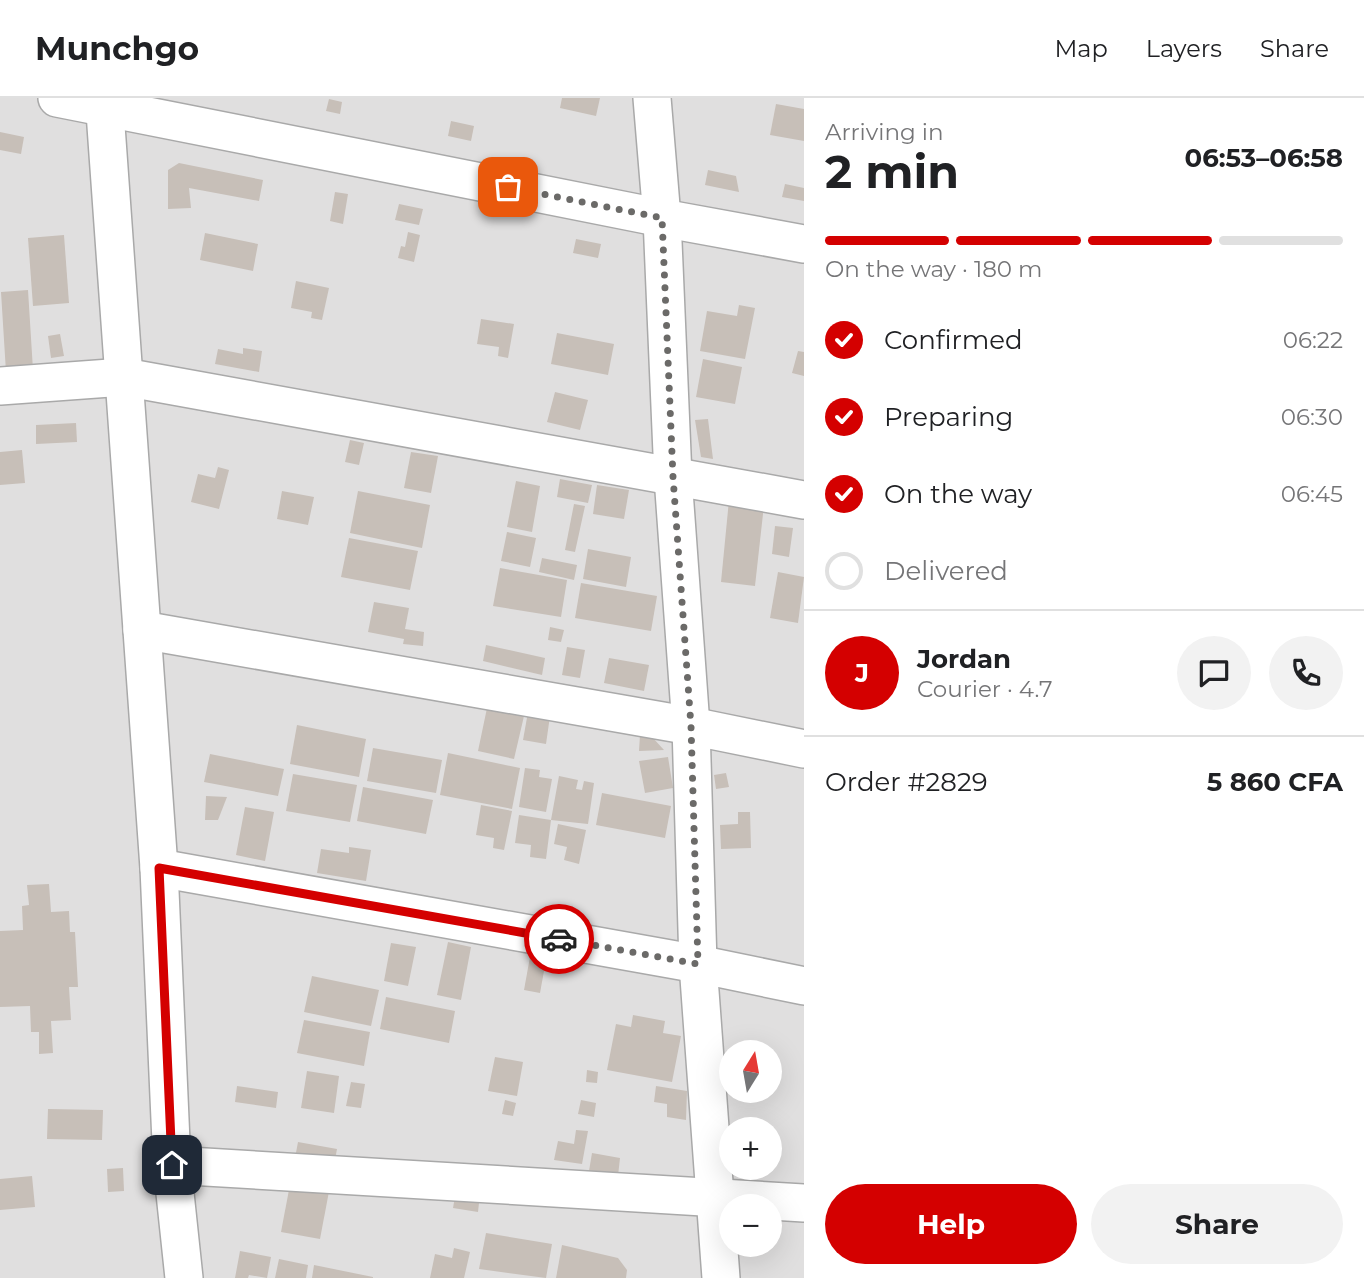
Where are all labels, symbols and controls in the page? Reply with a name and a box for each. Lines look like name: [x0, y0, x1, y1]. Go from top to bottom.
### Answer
text: Munchgo: [35, 28, 199, 68]
text: Map: [1054, 34, 1108, 63]
text: Layers: [1146, 34, 1222, 63]
text: Share: [1260, 34, 1329, 63]
text: Arriving in: [825, 118, 944, 146]
text: 06:53–06:58: [1184, 142, 1343, 174]
text: 2 min: [825, 143, 959, 200]
pin: [478, 157, 538, 217]
icon: bag: [489, 168, 527, 206]
text: On the way · 180 m: [825, 255, 1043, 283]
icon: check: [825, 321, 863, 359]
text: Confirmed: [884, 324, 1023, 356]
text: 06:22: [1283, 326, 1343, 354]
icon: check: [825, 398, 863, 436]
text: Preparing: [884, 401, 1013, 433]
text: 06:30: [1281, 403, 1343, 431]
icon: check: [825, 475, 863, 513]
text: On the way: [884, 478, 1032, 510]
text: 06:45: [1281, 480, 1343, 508]
text: Delivered: [884, 555, 1008, 587]
button: chat: [1177, 636, 1251, 710]
button: phone: [1269, 636, 1343, 710]
text: Jordan: [917, 643, 1011, 675]
text: J: [855, 657, 869, 689]
text: Courier · 4.7: [917, 675, 1053, 703]
text: Order #2829: [825, 766, 988, 798]
text: 5 860 CFA: [1207, 766, 1343, 798]
courier: [524, 904, 594, 974]
icon: car: [540, 920, 578, 958]
north arrow: [719, 1040, 782, 1102]
map controls: [719, 1040, 782, 1257]
button: +: [719, 1117, 782, 1180]
pin: [142, 1135, 202, 1195]
icon: home: [153, 1146, 191, 1184]
button: Help: [825, 1184, 1077, 1264]
button: Share: [1091, 1184, 1343, 1264]
button: −: [719, 1194, 782, 1257]

